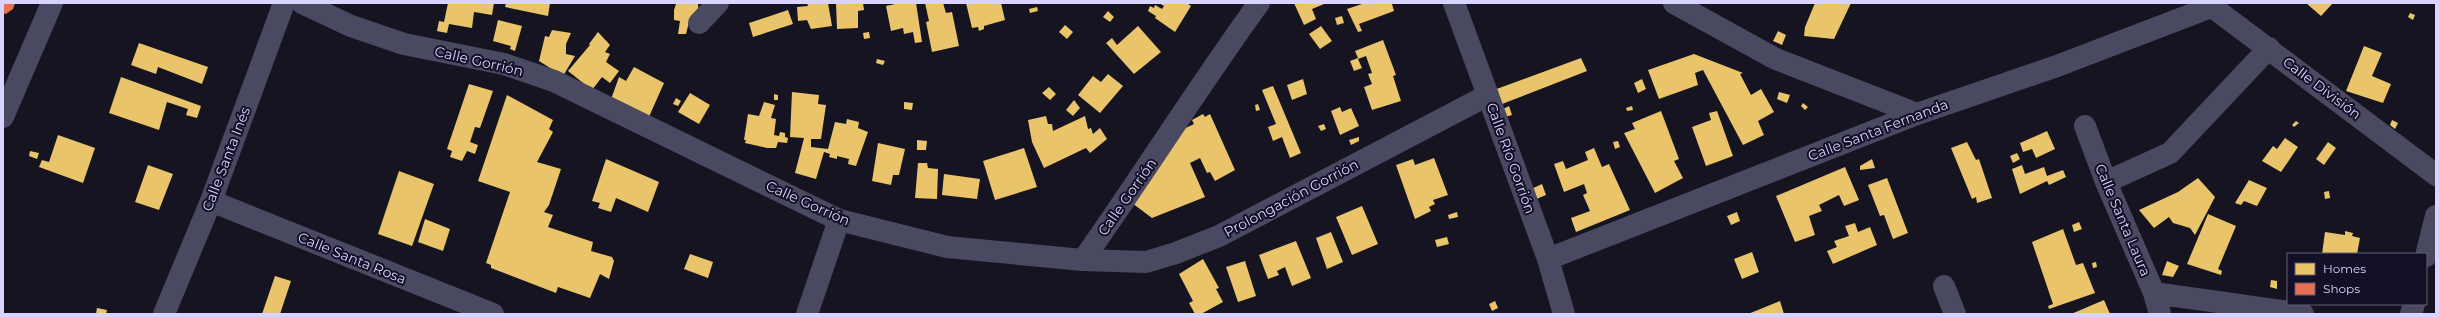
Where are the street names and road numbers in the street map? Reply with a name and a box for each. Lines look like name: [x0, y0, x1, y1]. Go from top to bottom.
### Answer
street label: Calle Gorrión: [433, 42, 525, 80]
street label: Calle División: [2279, 53, 2365, 123]
street label: Calle Santa Fernanda: [1805, 95, 1951, 165]
street label: Calle Río Gorrión: [1483, 100, 1539, 216]
street label: Calle Santa Inés: [198, 104, 254, 214]
street label: Calle Gorrión: [1094, 155, 1160, 239]
street label: Prolongación Gorrión: [1221, 155, 1361, 241]
street label: Calle Santa Laura: [2091, 161, 2155, 279]
street label: Calle Gorrión: [763, 176, 853, 230]
street label: Calle Santa Rosa: [295, 228, 409, 288]

